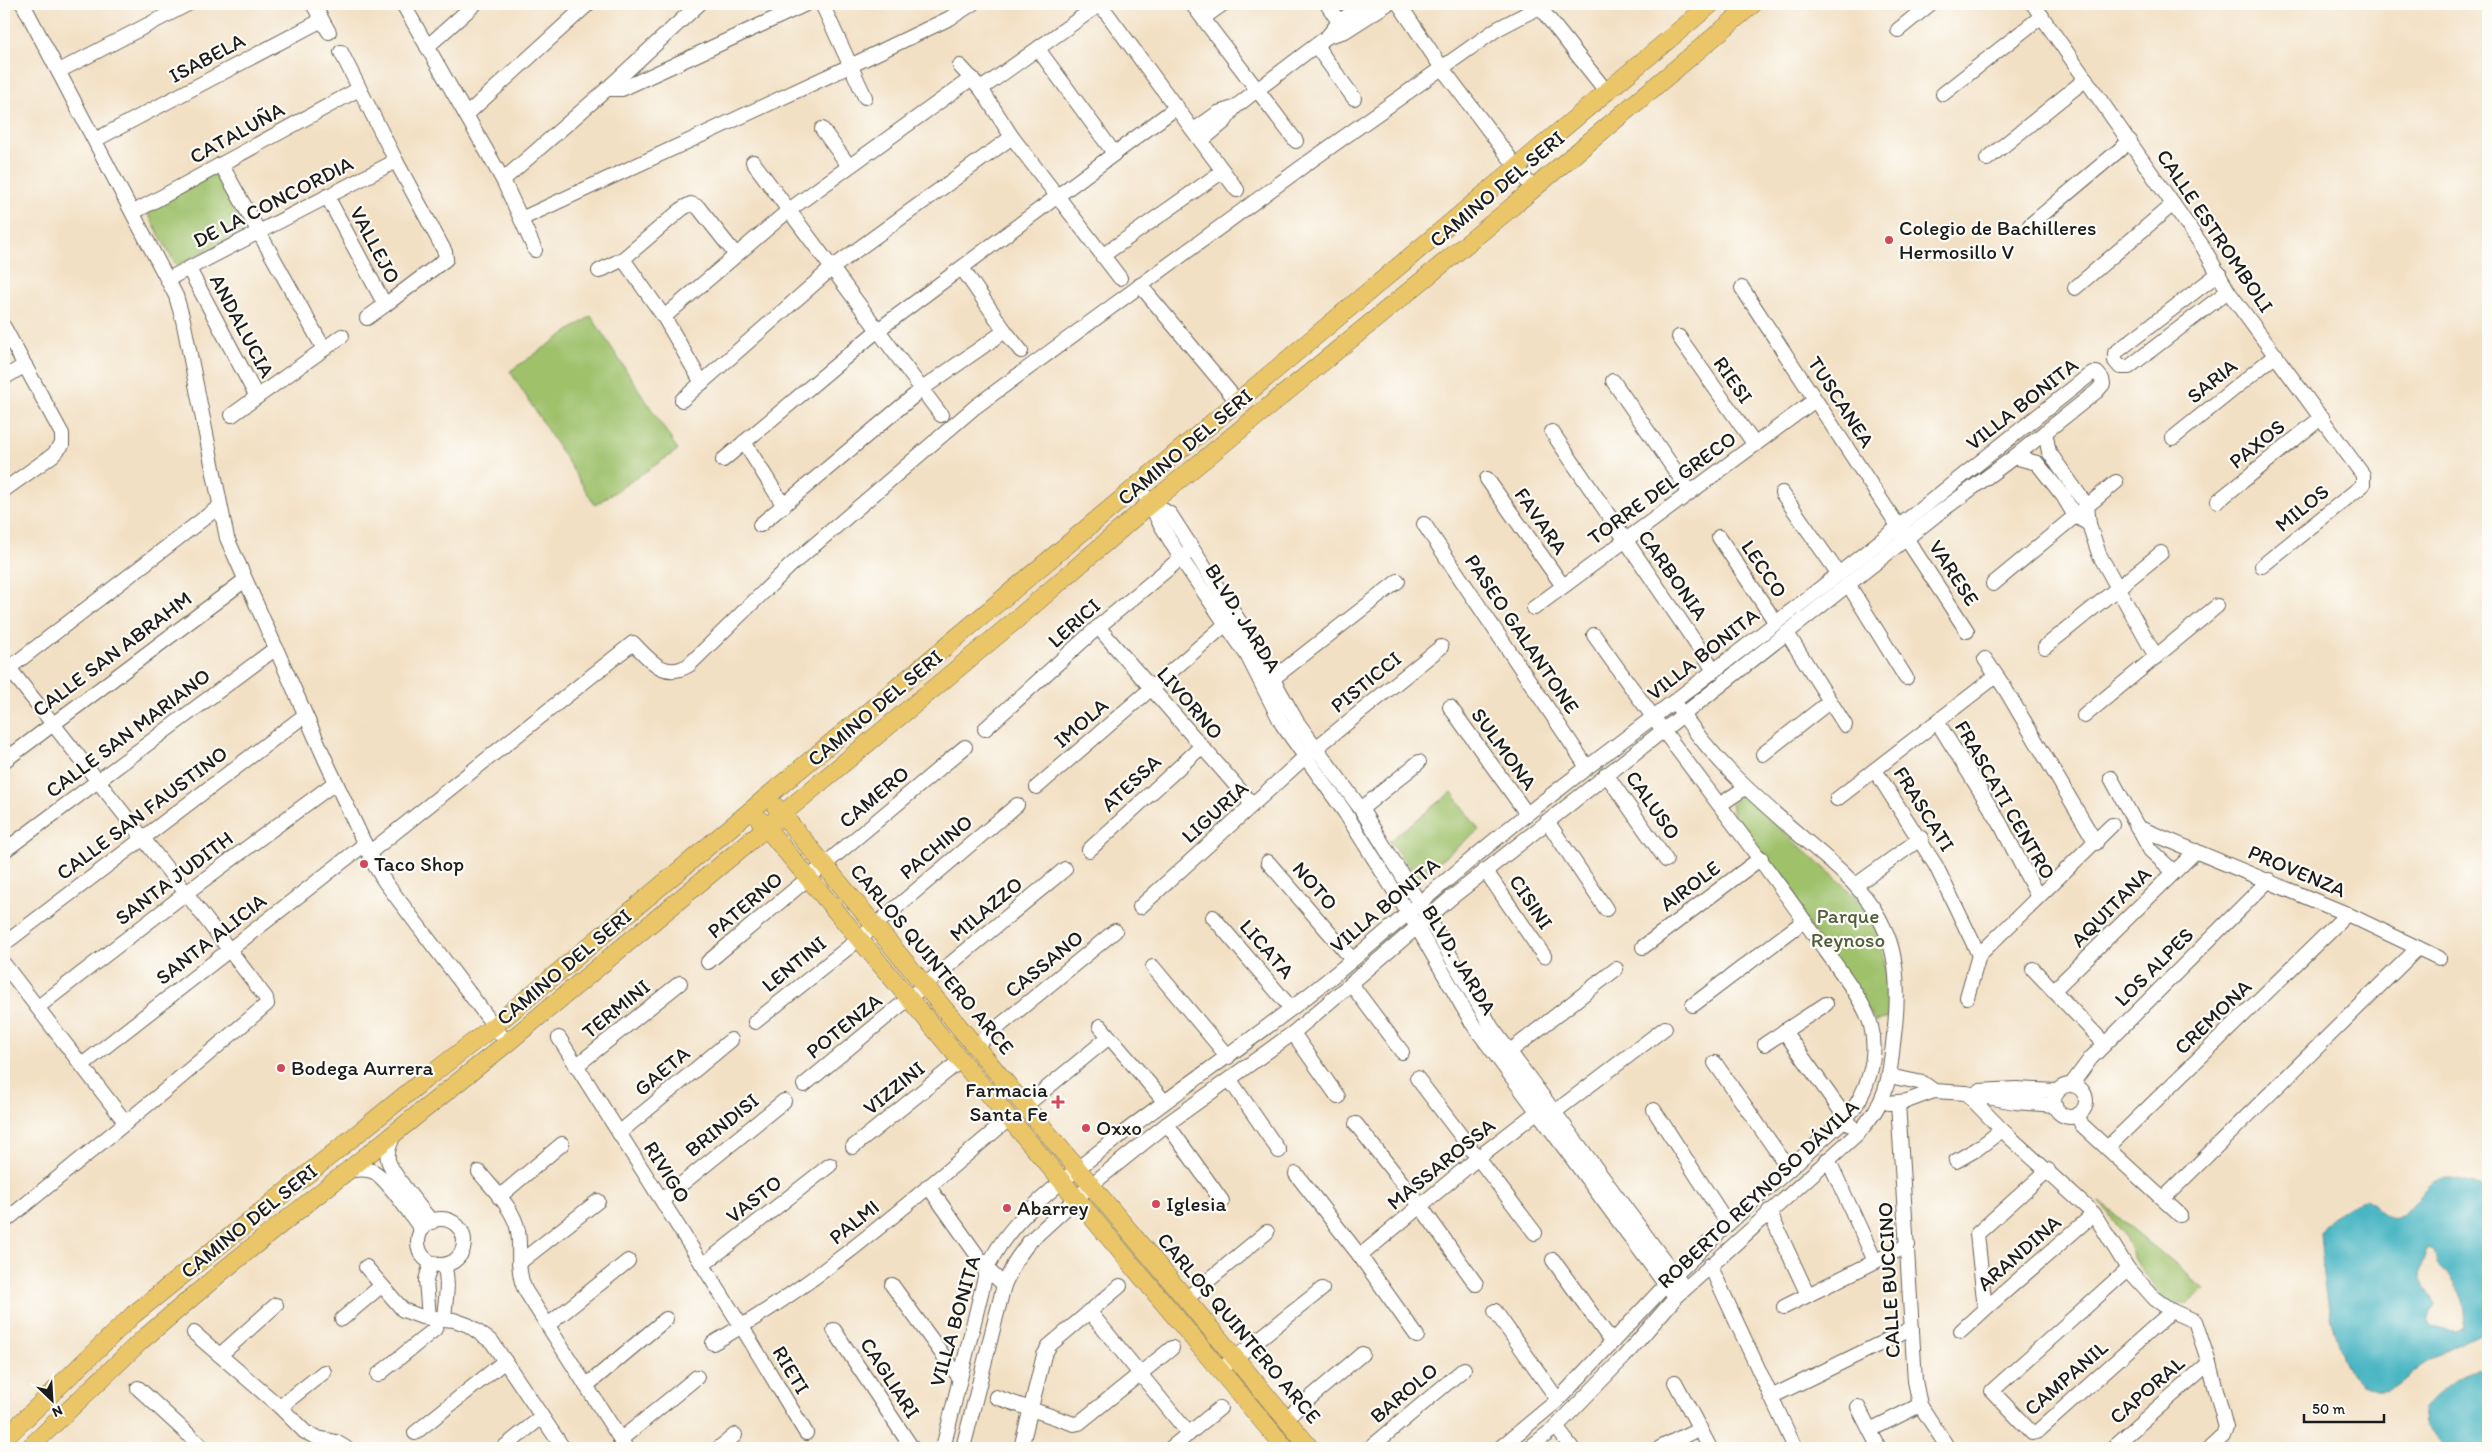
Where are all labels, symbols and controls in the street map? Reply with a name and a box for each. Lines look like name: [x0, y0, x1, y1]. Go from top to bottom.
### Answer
street label: ISABELA: [165, 27, 249, 88]
street label: CATALUÑA: [185, 96, 289, 169]
street label: CAMINO DEL SERI: [1424, 125, 1569, 252]
street label: CALLE ESTROMBOLI: [2152, 144, 2279, 317]
street label: DE LA CONCORDIA: [189, 150, 357, 253]
street label: VALLEJO: [345, 202, 406, 288]
place label: Colegio de Bachilleres Hermosillo V: [1899, 215, 2097, 264]
marker: Colegio de Bachilleres Hermosillo V: [1883, 234, 1895, 246]
street label: ANDALUCIA: [205, 270, 280, 382]
street label: RIESI: [1708, 351, 1759, 408]
street label: TUSCANEA: [1803, 351, 1880, 452]
street label: VILLA BONITA: [1961, 352, 2083, 455]
street label: SARIA: [2182, 353, 2242, 408]
street label: CAMINO DEL SERI: [1112, 383, 1257, 510]
street label: PAXOS: [2224, 414, 2290, 474]
street label: TORRE DEL GRECO: [1583, 425, 1741, 550]
street label: MILOS: [2270, 478, 2334, 537]
street label: FAVARA: [1509, 483, 1574, 559]
street label: CARBONIA: [1633, 525, 1714, 625]
street label: LECCO: [1736, 535, 1793, 602]
street label: VARESE: [1924, 535, 1985, 610]
street label: PASEO GALANTONE: [1460, 549, 1585, 718]
street label: BLVD. JARDA: [1200, 559, 1287, 677]
street label: CALLE SAN ABRAHM: [27, 586, 196, 722]
street label: LERICI: [1042, 593, 1105, 653]
street label: VILLA BONITA: [1642, 602, 1764, 705]
street label: CAMINO DEL SERI: [802, 644, 947, 771]
street label: PISTICCI: [1325, 646, 1406, 718]
street label: LIVORNO: [1152, 661, 1229, 744]
street label: CALLE SAN MARIANO: [40, 663, 215, 803]
street label: IMOLA: [1048, 692, 1113, 753]
street label: SULMONA: [1466, 703, 1543, 795]
street label: FRASCATI CENTRO: [1950, 716, 2061, 884]
street label: CALLE SAN FAUSTINO: [51, 740, 232, 885]
street label: ATESSA: [1096, 748, 1166, 817]
street label: CAMERO: [834, 760, 914, 833]
street label: FRASCATI: [1888, 762, 1960, 856]
street label: CALUSO: [1621, 765, 1686, 844]
street label: LIGURIA: [1176, 775, 1254, 848]
street label: PACHINO: [894, 809, 977, 884]
street label: SANTA JUDITH: [110, 825, 238, 930]
street label: PROVENZA: [2244, 839, 2350, 903]
place label: Taco Shop: [374, 851, 464, 876]
street label: VILLA BONITA: [1325, 851, 1445, 958]
street label: AIROLE: [1655, 855, 1725, 916]
street label: NOTO: [1287, 856, 1343, 915]
marker: Taco Shop: [358, 858, 370, 870]
street label: CARLOS QUINTERO ARCE: [845, 858, 1020, 1059]
street label: AQUITANA: [2065, 861, 2156, 952]
street label: PATERNO: [702, 866, 787, 943]
street label: CISINI: [1504, 870, 1559, 934]
street label: MILAZZO: [944, 871, 1027, 946]
street label: SANTA ALICIA: [150, 887, 271, 990]
street label: BLVD. JARDA: [1417, 900, 1502, 1020]
street label: CAMINO DEL SERI: [491, 903, 636, 1030]
park label: Parque Reynoso: [1811, 903, 1885, 952]
street label: LICATA: [1235, 914, 1300, 984]
street label: LOS ALPES: [2109, 922, 2198, 1011]
street label: CASSANO: [1000, 925, 1088, 1003]
street label: LENTINI: [756, 930, 831, 997]
street label: CREMONA: [2169, 973, 2257, 1059]
street label: TERMINI: [577, 974, 655, 1044]
street label: POTENZA: [801, 987, 887, 1064]
street label: GAETA: [629, 1040, 695, 1101]
place label: Bodega Aurrera: [291, 1055, 434, 1080]
street label: VIZZINI: [858, 1055, 929, 1120]
marker: Bodega Aurrera: [275, 1062, 287, 1074]
place label: Farmacia Santa Fe: [965, 1077, 1048, 1126]
street label: BRINDISI: [680, 1087, 764, 1162]
street label: ROBERTO REYNOSO DÁVILA: [1652, 1093, 1864, 1293]
marker: Farmacia Santa Fe: [1052, 1096, 1064, 1108]
street label: MASSAROSSA: [1382, 1112, 1500, 1215]
place label: Oxxo: [1096, 1115, 1142, 1140]
marker: Oxxo: [1080, 1122, 1092, 1134]
street label: RIVIGO: [639, 1136, 696, 1207]
street label: CAMINO DEL SERI: [175, 1158, 322, 1283]
street label: VASTO: [721, 1169, 787, 1228]
place label: Iglesia: [1166, 1191, 1226, 1216]
street label: PALMI: [824, 1194, 884, 1249]
place label: Abarrey: [1017, 1195, 1089, 1220]
marker: Iglesia: [1150, 1198, 1162, 1210]
street label: CALLE BUCCINO: [1872, 1201, 1905, 1359]
marker: Abarrey: [1001, 1202, 1013, 1214]
street label: ARANDINA: [1972, 1209, 2066, 1296]
street label: CARLOS QUINTERO ARCE: [1152, 1227, 1327, 1428]
street label: VILLA BONITA: [924, 1252, 985, 1389]
street label: CAGLIARI: [855, 1333, 926, 1423]
street label: CAMPANIL: [2019, 1334, 2113, 1421]
street label: RIETI: [767, 1341, 816, 1398]
street label: CAPORAL: [2104, 1350, 2190, 1429]
street label: BAROLO: [1365, 1357, 1443, 1428]
north arrow: [28, 1374, 78, 1424]
scale bar: [2304, 1392, 2384, 1424]
text: 50 m: [2312, 1400, 2345, 1418]
text: N: [49, 1402, 65, 1421]

